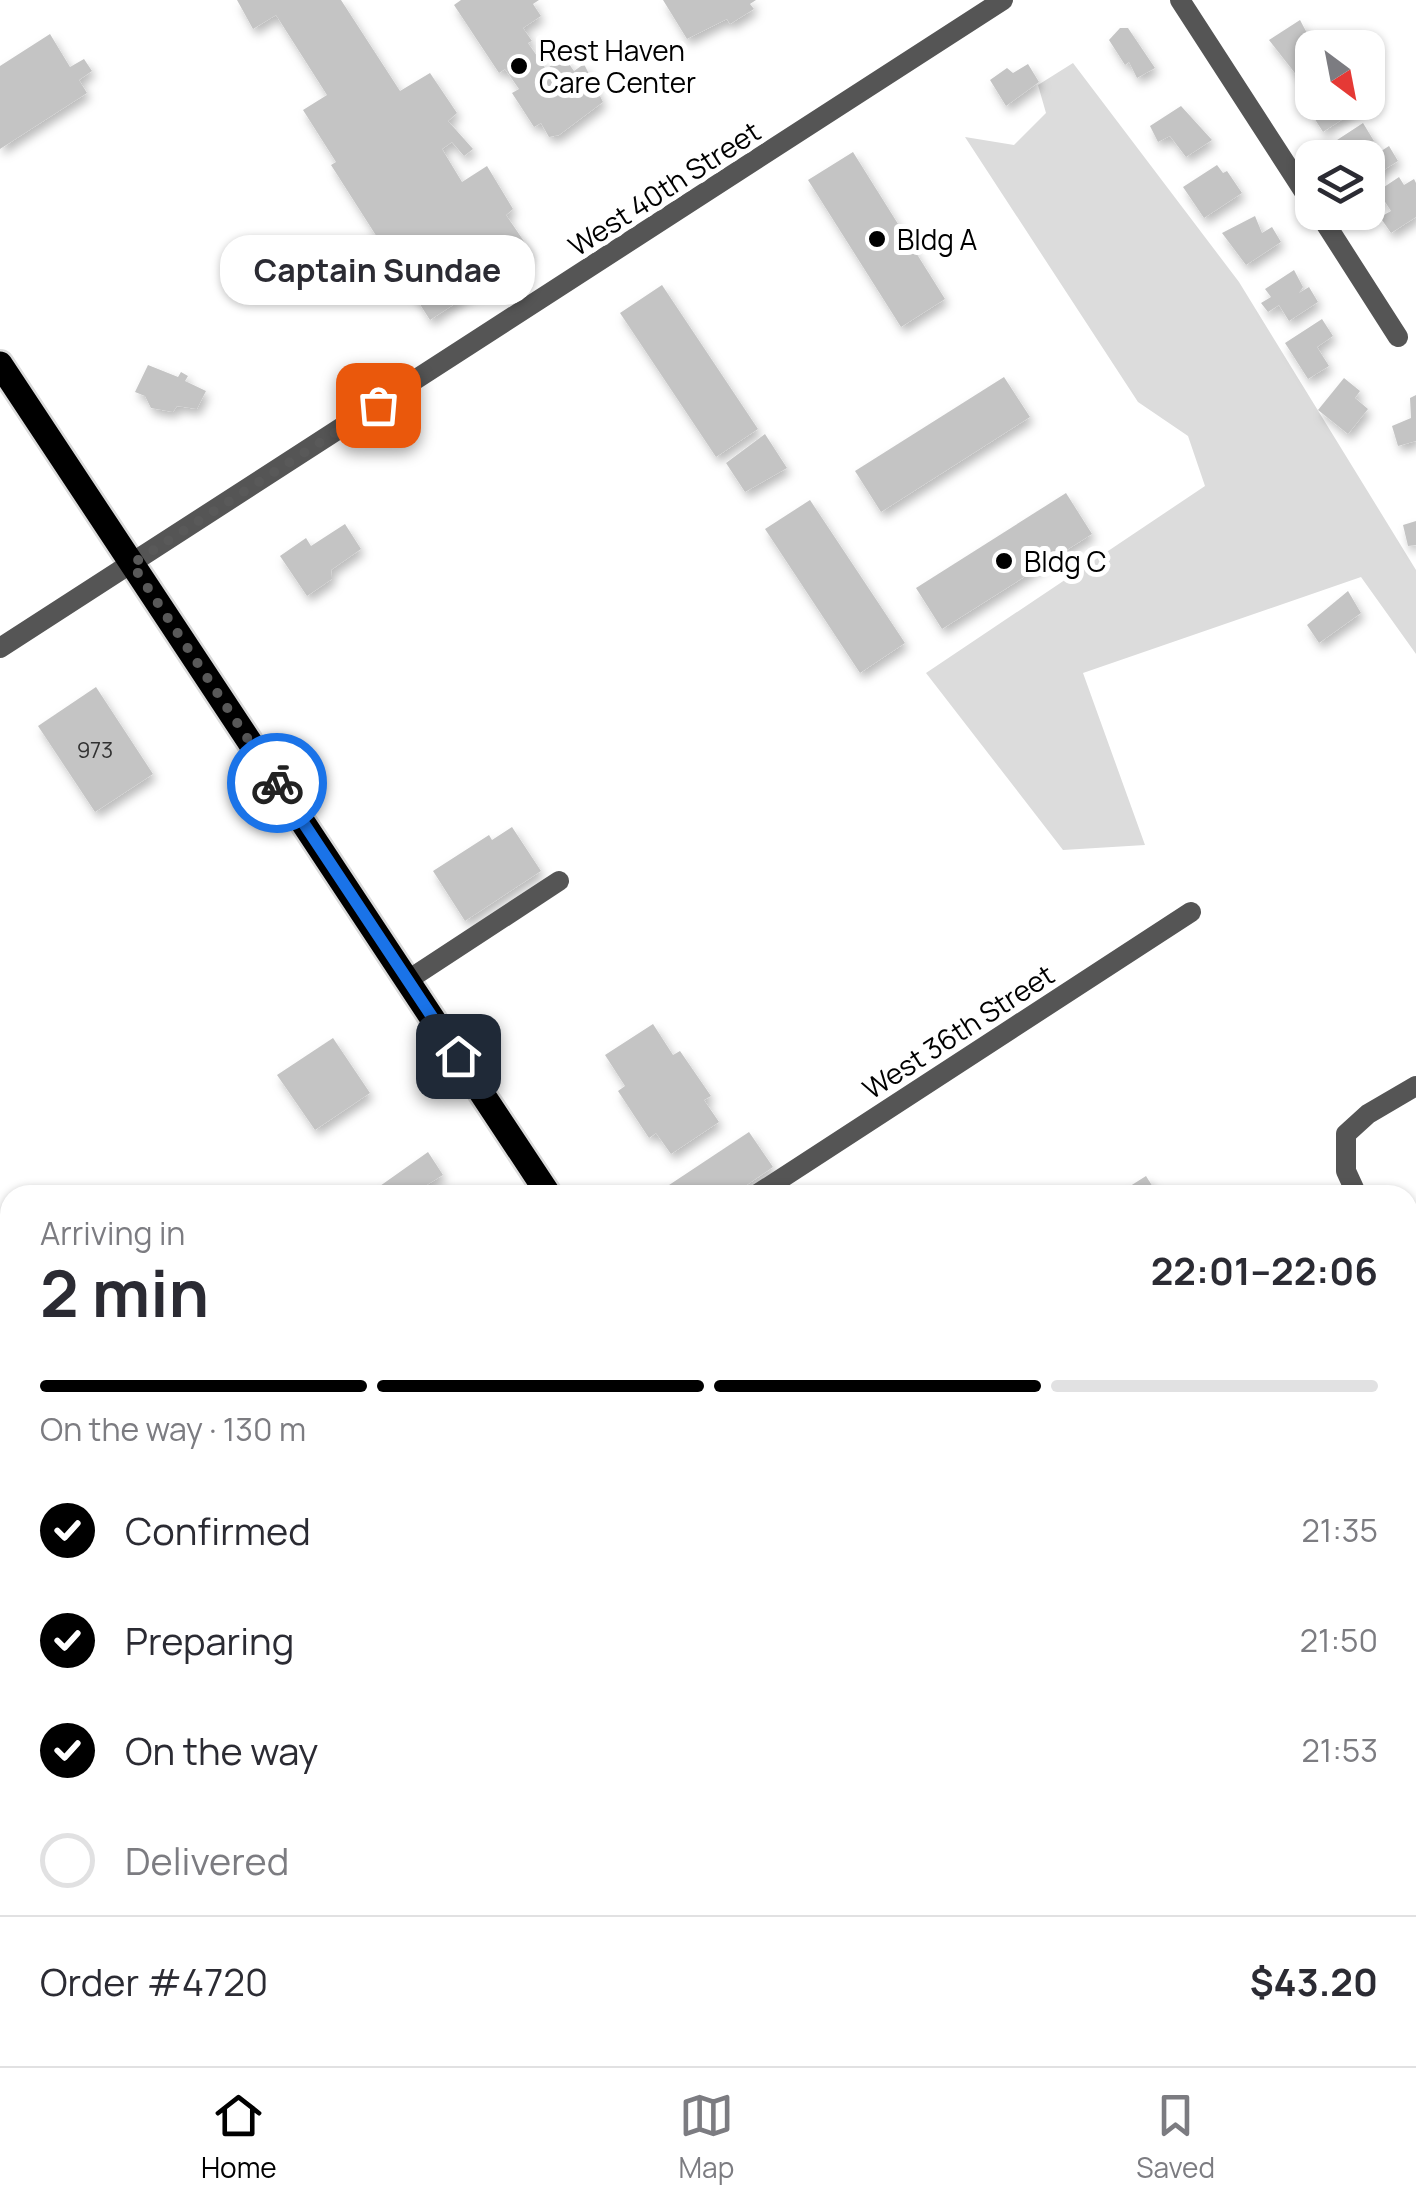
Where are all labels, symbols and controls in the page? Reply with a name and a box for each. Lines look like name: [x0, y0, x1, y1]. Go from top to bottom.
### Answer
north arrow: [1295, 30, 1385, 120]
map controls: [1295, 30, 1385, 230]
place label: Rest Haven Care Center: [539, 31, 696, 101]
marker: Rest Haven Care Center: [508, 55, 530, 77]
street label: West 40th Street: [561, 112, 767, 264]
button: layers: [1295, 140, 1385, 230]
place label: Bldg A: [897, 220, 977, 258]
marker: Bldg A: [866, 228, 888, 250]
callout: Captain Sundae: [220, 235, 536, 305]
text: Captain Sundae: [254, 248, 501, 292]
pin: [336, 363, 421, 448]
icon: bag: [351, 378, 406, 433]
place label: Bldg C: [1024, 542, 1107, 580]
marker: Bldg C: [993, 550, 1015, 572]
courier: [227, 733, 327, 833]
house number: 973: [77, 735, 113, 765]
icon: bike: [250, 756, 305, 811]
street label: West 36th Street: [855, 955, 1061, 1107]
pin: [416, 1014, 501, 1099]
icon: home: [431, 1029, 486, 1084]
text: Arriving in: [40, 1211, 185, 1255]
text: 22:01–22:06: [1151, 1244, 1378, 1296]
text: 2 min: [40, 1248, 209, 1337]
text: On the way · 130 m: [40, 1407, 306, 1451]
icon: check: [40, 1503, 95, 1558]
text: Confirmed: [125, 1504, 311, 1556]
text: 21:35: [1302, 1508, 1378, 1552]
icon: check: [40, 1613, 95, 1668]
text: Preparing: [125, 1614, 294, 1666]
text: 21:50: [1300, 1618, 1378, 1662]
icon: check: [40, 1723, 95, 1778]
text: On the way: [125, 1724, 318, 1776]
text: 21:53: [1302, 1728, 1378, 1772]
text: Delivered: [125, 1834, 289, 1886]
text: Order #4720: [40, 1955, 268, 2007]
text: $43.20: [1250, 1955, 1378, 2007]
tab: Home: [201, 2088, 277, 2186]
tab: Map: [679, 2088, 734, 2186]
tab: Saved: [1136, 2088, 1215, 2186]

